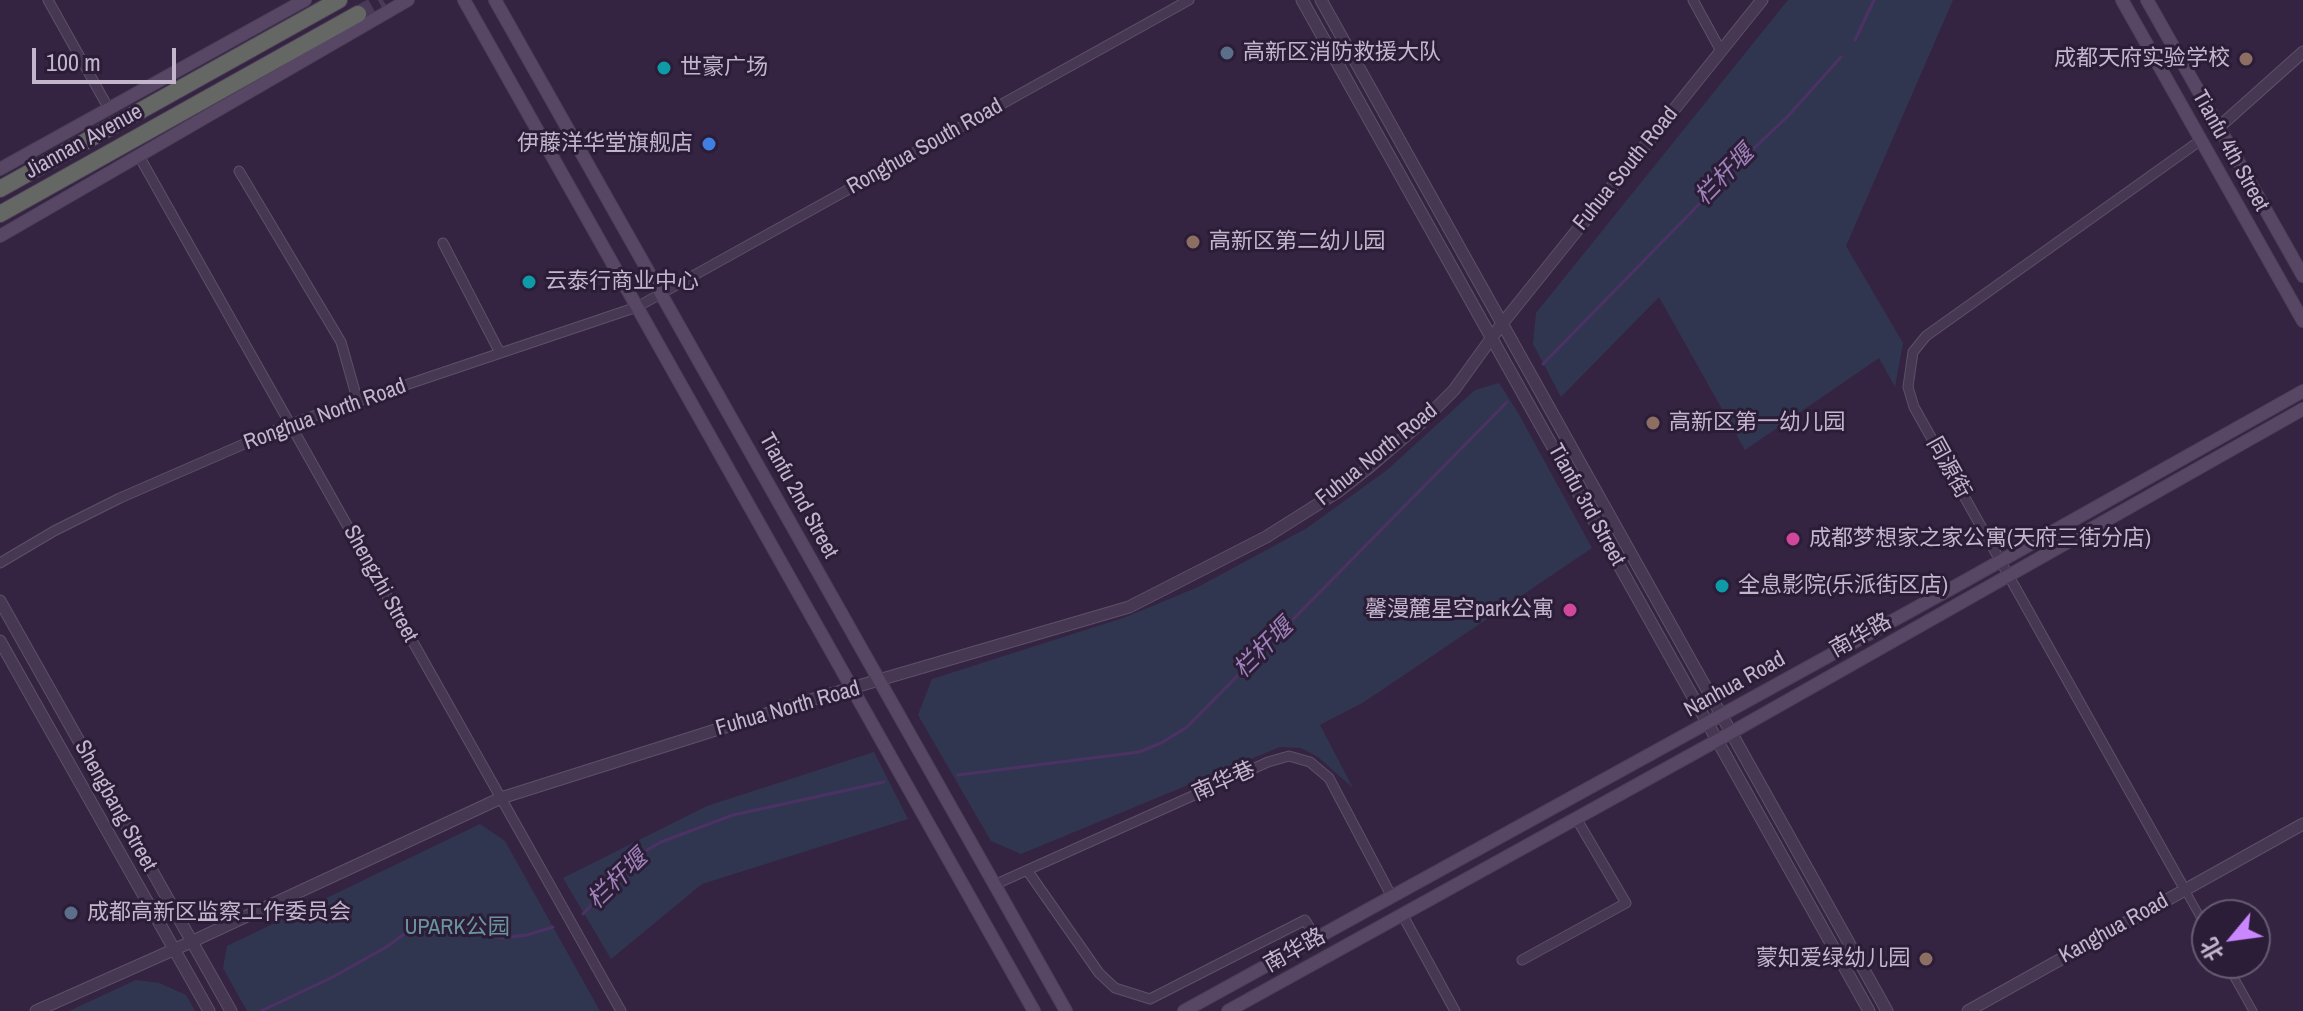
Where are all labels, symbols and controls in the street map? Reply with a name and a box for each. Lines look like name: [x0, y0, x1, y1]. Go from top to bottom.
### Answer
scale bar: [36, 32, 180, 82]
place label: 高新区消防救援大队: [1243, 40, 1441, 66]
marker: 高新区消防救援大队: [1218, 44, 1236, 62]
text: 100 m: [46, 46, 101, 78]
place label: 成都天府实验学校: [2054, 46, 2230, 72]
marker: 成都天府实验学校: [2237, 50, 2255, 68]
place label: 世豪广场: [680, 55, 768, 81]
marker: 世豪广场: [655, 59, 673, 77]
street label: Tianfu 4th Street: [2186, 86, 2274, 216]
street label: Ronghua South Road: [843, 93, 1007, 201]
street label: Jiannan Avenue: [21, 99, 147, 185]
street label: Fuhua South Road: [1568, 102, 1684, 236]
place label: 伊藤洋华堂旗舰店: [517, 131, 693, 157]
marker: 伊藤洋华堂旗舰店: [700, 135, 718, 153]
water label: 栏杆堰: [1690, 140, 1760, 212]
place label: 高新区第二幼儿园: [1209, 229, 1385, 255]
marker: 高新区第二幼儿园: [1184, 233, 1202, 251]
place label: 云泰行商业中心: [545, 269, 699, 295]
marker: 云泰行商业中心: [520, 273, 538, 291]
street label: Ronghua North Road: [240, 373, 410, 457]
street label: Fuhua North Road: [1311, 398, 1443, 512]
place label: 高新区第一幼儿园: [1669, 410, 1845, 436]
marker: 高新区第一幼儿园: [1644, 414, 1662, 432]
street label: Tianfu 2nd Street: [753, 429, 843, 563]
street label: 同源街: [1920, 433, 1976, 503]
street label: Tianfu 3rd Street: [1542, 440, 1630, 570]
street label: Shengzhi Street: [337, 521, 423, 647]
place label: 成都梦想家之家公寓(天府三街分店): [1809, 526, 2151, 552]
marker: 成都梦想家之家公寓(天府三街分店): [1784, 530, 1802, 548]
place label: 全息影院(乐派街区店): [1738, 573, 1948, 599]
marker: 全息影院(乐派街区店): [1713, 577, 1731, 595]
place label: 馨漫麓星空park公寓: [1365, 597, 1554, 623]
marker: 馨漫麓星空park公寓: [1561, 601, 1579, 619]
street label: 南华路: [1826, 608, 1896, 664]
water label: 栏杆堰: [1228, 613, 1300, 685]
street label: Nanhua Road: [1680, 646, 1790, 724]
street label: Fuhua North Road: [713, 676, 863, 742]
street label: Shengbang Street: [68, 736, 162, 876]
street label: 南华巷: [1188, 757, 1260, 807]
water label: 栏杆堰: [582, 845, 654, 915]
street label: Kanghua Road: [2055, 888, 2173, 970]
north arrow: [2191, 899, 2271, 979]
place label: 成都高新区监察工作委员会: [87, 900, 351, 926]
marker: 成都高新区监察工作委员会: [62, 904, 80, 922]
park label: UPARK公园: [405, 915, 509, 941]
street label: 南华路: [1260, 923, 1330, 979]
text: 北: [2193, 933, 2230, 967]
place label: 蒙知爱绿幼儿园: [1756, 946, 1910, 972]
marker: 蒙知爱绿幼儿园: [1917, 950, 1935, 968]

